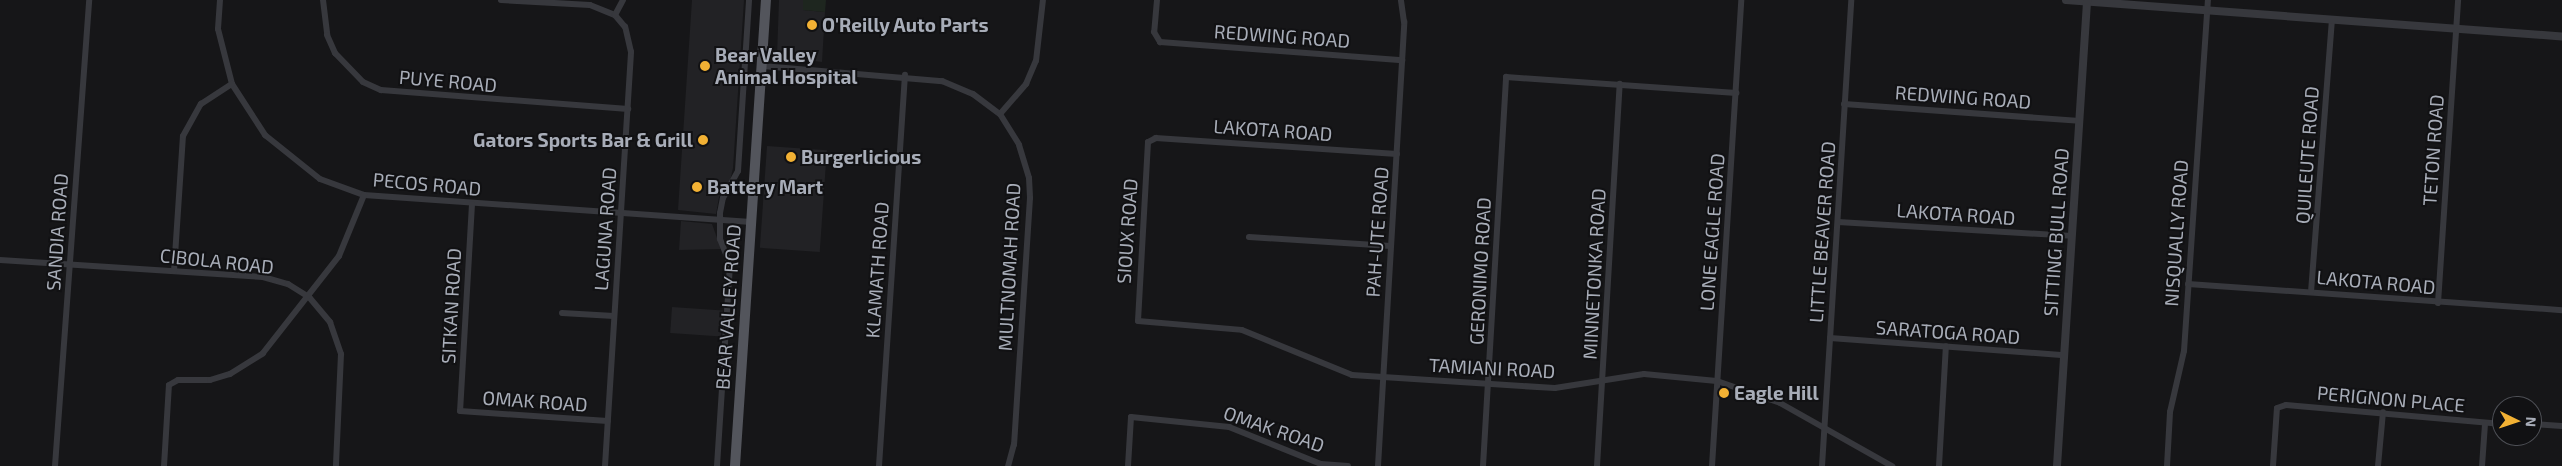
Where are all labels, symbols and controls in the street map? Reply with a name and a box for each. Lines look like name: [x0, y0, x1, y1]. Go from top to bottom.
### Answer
place label: O'Reilly Auto Parts: [822, 14, 989, 36]
marker: O'Reilly Auto Parts: [806, 19, 818, 31]
street label: REDWING ROAD: [1213, 20, 1351, 52]
place label: Bear Valley Animal Hospital: [715, 44, 858, 88]
marker: Bear Valley Animal Hospital: [699, 60, 711, 72]
street label: PUYE ROAD: [398, 65, 498, 97]
street label: REDWING ROAD: [1894, 81, 2032, 113]
street label: QUILEUTE ROAD: [2291, 85, 2323, 225]
street label: TETON ROAD: [2418, 94, 2448, 206]
street label: LAKOTA ROAD: [1213, 114, 1333, 146]
place label: Gators Sports Bar & Grill: [473, 129, 693, 151]
marker: Gators Sports Bar & Grill: [697, 134, 709, 146]
street label: LITTLE BEAVER ROAD: [1804, 140, 1840, 324]
place label: Burgerlicious: [801, 146, 921, 168]
street label: SITTING BULL ROAD: [2039, 147, 2073, 317]
marker: Burgerlicious: [785, 151, 797, 163]
street label: LONE EAGLE ROAD: [1695, 152, 1729, 312]
street label: NISQUALLY ROAD: [2159, 159, 2193, 307]
street label: LAGUNA ROAD: [589, 166, 621, 292]
street label: PAH-UTE ROAD: [1361, 166, 1393, 298]
street label: PECOS ROAD: [372, 168, 482, 200]
street label: SANDIA ROAD: [42, 172, 72, 292]
place label: Battery Mart: [707, 176, 823, 198]
street label: SIOUX ROAD: [1112, 178, 1142, 284]
marker: Battery Mart: [691, 181, 703, 193]
street label: MULTNOMAH ROAD: [993, 182, 1025, 352]
street label: MINNETONKA ROAD: [1578, 188, 1610, 360]
street label: GERONIMO ROAD: [1465, 197, 1495, 345]
street label: LAKOTA ROAD: [1896, 198, 2016, 230]
street label: KLAMATH ROAD: [861, 201, 893, 339]
street label: BEAR VALLEY ROAD: [711, 223, 745, 391]
street label: CIBOLA ROAD: [159, 244, 275, 278]
street label: SITKAN ROAD: [437, 247, 465, 365]
street label: LAKOTA ROAD: [2315, 265, 2437, 299]
street label: SARATOGA ROAD: [1875, 316, 2021, 348]
street label: TAMIANI ROAD: [1428, 353, 1556, 383]
street label: PERIGNON PLACE: [2316, 381, 2466, 417]
place label: Eagle Hill: [1734, 382, 1819, 404]
street label: OMAK ROAD: [482, 386, 588, 416]
marker: Eagle Hill: [1718, 387, 1730, 399]
north arrow: [2492, 396, 2542, 446]
street label: OMAK ROAD: [1220, 401, 1328, 457]
text: N: [2523, 416, 2540, 428]

